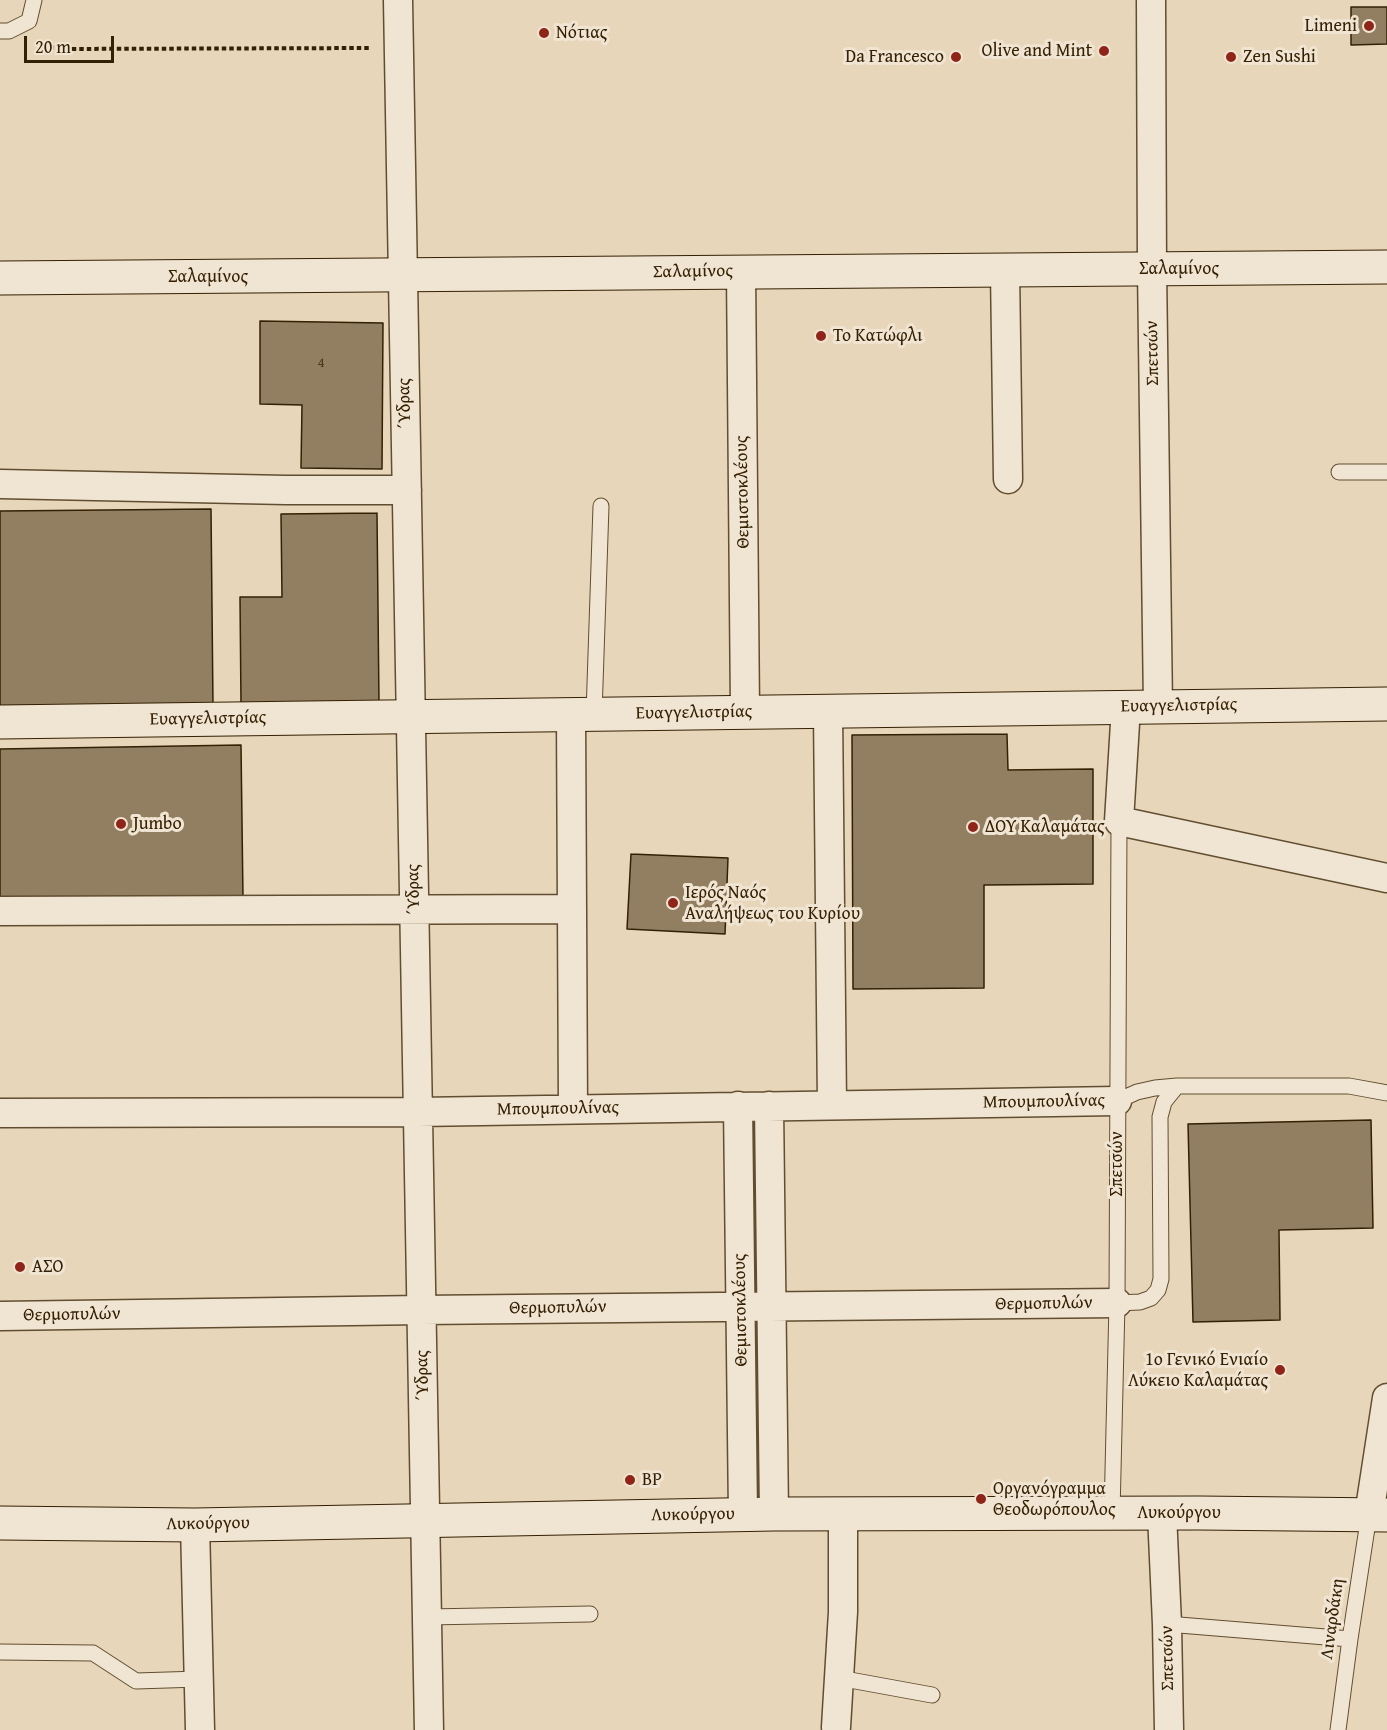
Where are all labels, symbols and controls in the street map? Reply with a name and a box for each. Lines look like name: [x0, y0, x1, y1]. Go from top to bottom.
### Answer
place label: Limeni: [1305, 15, 1357, 37]
marker: Limeni: [1362, 19, 1376, 33]
place label: Νότιας: [556, 22, 607, 44]
scale bar: [27, 24, 117, 62]
marker: Νότιας: [537, 26, 551, 40]
text: 20 m: [35, 33, 71, 60]
place label: Olive and Mint: [982, 40, 1092, 62]
marker: Olive and Mint: [1097, 44, 1111, 58]
place label: Da Francesco: [845, 46, 944, 68]
place label: Zen Sushi: [1243, 46, 1316, 68]
marker: Da Francesco: [949, 50, 963, 64]
marker: Zen Sushi: [1224, 50, 1238, 64]
street label: Σαλαμίνος: [1139, 258, 1219, 280]
street label: Σαλαμίνος: [653, 261, 733, 283]
street label: Σαλαμίνος: [168, 266, 248, 288]
street label: Σπετσών: [1142, 320, 1164, 386]
place label: Το Κατώφλι: [833, 325, 922, 347]
marker: Το Κατώφλι: [814, 329, 828, 343]
house number: 4: [317, 354, 325, 372]
street label: Ύδρας: [394, 378, 416, 428]
street label: Θεμιστοκλέους: [731, 435, 755, 549]
street label: Ευαγγελιστρίας: [1120, 694, 1238, 718]
street label: Ευαγγελιστρίας: [635, 701, 753, 725]
street label: Ευαγγελιστρίας: [149, 707, 267, 731]
place label: Jumbo: [133, 813, 182, 835]
place label: ΔΟΥ Καλαμάτας: [985, 816, 1105, 838]
marker: Jumbo: [114, 817, 128, 831]
marker: ΔΟΥ Καλαμάτας: [966, 820, 980, 834]
street label: Ύδρας: [403, 864, 425, 914]
place label: Ιερός Ναός Αναλήψεως του Κυρίου: [685, 882, 860, 924]
marker: Ιερός Ναός Αναλήψεως του Κυρίου: [666, 896, 680, 910]
street label: Μπουμπουλίνας: [983, 1090, 1105, 1114]
street label: Μπουμπουλίνας: [497, 1097, 619, 1121]
street label: Σπετσών: [1106, 1131, 1128, 1197]
street label: Θεμιστοκλέους: [729, 1253, 753, 1367]
place label: ΑΣΟ: [32, 1256, 63, 1278]
marker: ΑΣΟ: [13, 1260, 27, 1274]
street label: Θερμοπυλών: [995, 1292, 1093, 1316]
street label: Θερμοπυλών: [509, 1296, 607, 1320]
street label: Θερμοπυλών: [23, 1303, 121, 1327]
place label: 1ο Γενικό Ενιαίο Λύκειο Καλαμάτας: [1128, 1349, 1268, 1392]
street label: Ύδρας: [412, 1350, 434, 1400]
marker: 1ο Γενικό Ενιαίο Λύκειο Καλαμάτας: [1273, 1363, 1287, 1377]
place label: BP: [642, 1469, 662, 1491]
marker: BP: [623, 1473, 637, 1487]
place label: Οργανόγραμμα Θεοδωρόπουλος: [993, 1478, 1115, 1520]
marker: Οργανόγραμμα Θεοδωρόπουλος: [974, 1492, 988, 1506]
street label: Λυκούργου: [1137, 1502, 1221, 1524]
street label: Λυκούργου: [651, 1503, 735, 1527]
street label: Λυκούργου: [166, 1512, 250, 1536]
street label: Λιναρδάκη: [1317, 1577, 1349, 1661]
street label: Σπετσών: [1157, 1625, 1179, 1691]

